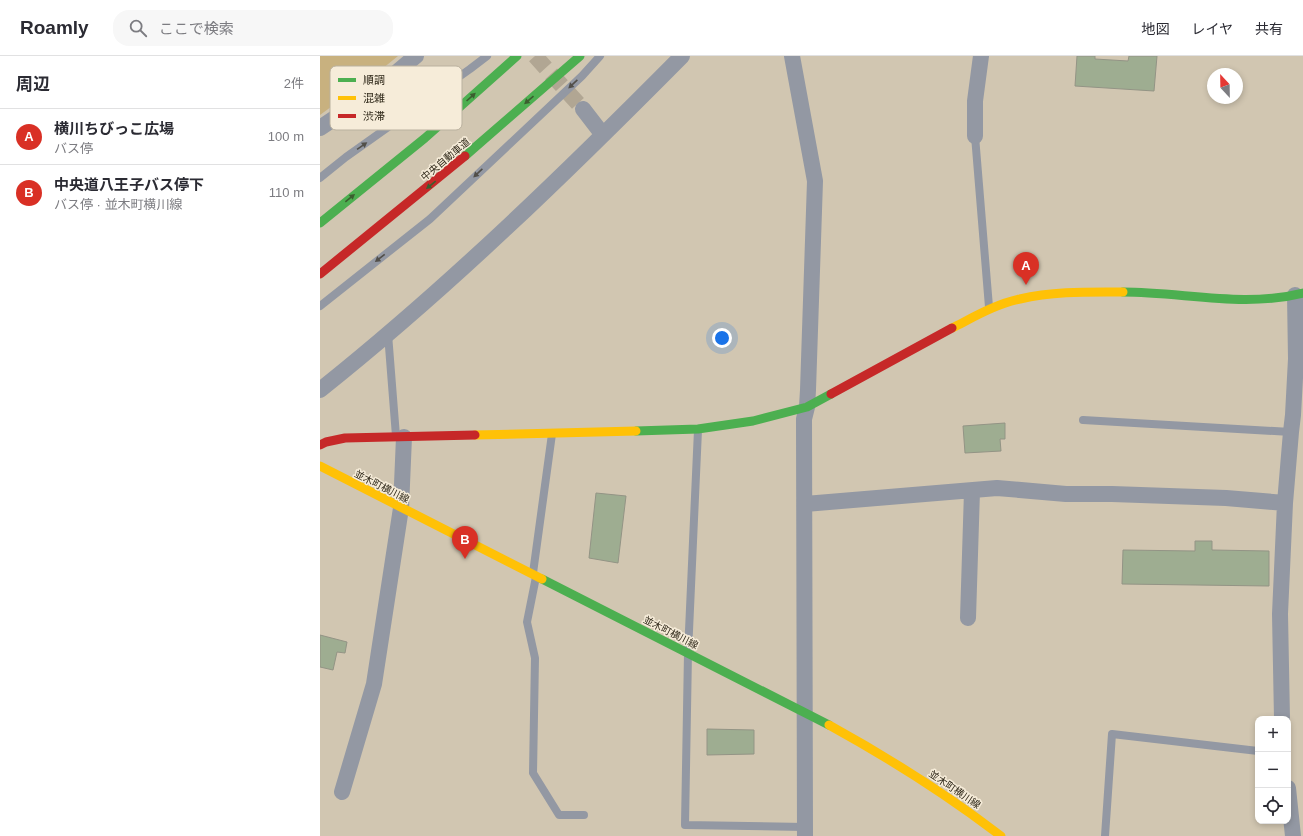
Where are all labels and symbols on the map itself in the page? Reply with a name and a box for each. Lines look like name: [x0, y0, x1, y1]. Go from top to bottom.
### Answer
legend: [330, 66, 462, 130]
north arrow: [1207, 68, 1243, 104]
text: 順調: [363, 74, 385, 86]
one-way arrow: [568, 79, 578, 89]
text: 混雑: [363, 92, 385, 104]
one-way arrow: [466, 92, 476, 101]
one-way arrow: [524, 96, 534, 105]
text: 渋滞: [363, 110, 385, 122]
street label: 中央自動車道: [419, 136, 472, 183]
one-way arrow: [357, 142, 368, 150]
one-way arrow: [474, 168, 483, 177]
one-way arrow: [425, 181, 436, 189]
one-way arrow: [345, 194, 356, 203]
pin: A: [1013, 252, 1039, 285]
one-way arrow: [375, 254, 386, 263]
your location: [712, 328, 732, 348]
street label: 並木町横川線: [353, 468, 411, 505]
pin: B: [452, 526, 478, 559]
street label: 並木町横川線: [642, 614, 700, 651]
street label: 並木町横川線: [927, 768, 983, 811]

